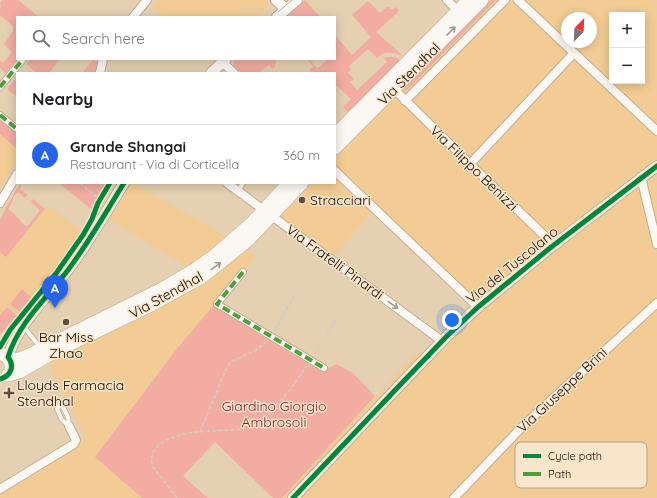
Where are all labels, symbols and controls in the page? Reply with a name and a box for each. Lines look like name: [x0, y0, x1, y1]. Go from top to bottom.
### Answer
north arrow: [561, 12, 597, 48]
map controls: [609, 12, 645, 84]
button: +: [609, 12, 645, 48]
search box: [16, 16, 336, 60]
one-way arrow: [446, 26, 456, 36]
icon: search: [30, 27, 52, 49]
text: Search here: [62, 29, 145, 48]
street label: Via Stendhal: [374, 39, 444, 109]
button: −: [609, 48, 645, 84]
text: Nearby: [32, 88, 93, 109]
street label: Via Filippo Benizzi: [426, 121, 522, 215]
text: Grande Shangai: [70, 137, 186, 156]
text: A: [41, 147, 49, 163]
text: 360 m: [283, 147, 320, 163]
text: Restaurant · Via di Corticella: [70, 156, 239, 172]
place label: Stracciari: [310, 191, 371, 209]
marker: Stracciari: [297, 195, 307, 205]
street label: Via Fratelli Pinardi: [283, 220, 387, 304]
street label: Via del Tuscolano: [462, 222, 562, 308]
one-way arrow: [210, 262, 221, 271]
street label: Via Stendhal: [126, 267, 206, 323]
pin: A: [42, 275, 68, 308]
one-way arrow: [387, 301, 398, 309]
your location: [442, 310, 462, 330]
marker: Bar Miss Zhao: [61, 317, 71, 327]
place label: Bar Miss Zhao: [39, 328, 93, 362]
street label: Via Giuseppe Brini: [513, 343, 611, 437]
place label: Lloyds Farmacia Stendhal: [17, 376, 124, 410]
marker: Lloyds Farmacia Stendhal: [4, 388, 14, 398]
park label: Giardino Giorgio Ambrosoli: [222, 397, 326, 431]
legend: [515, 442, 647, 488]
text: Cycle path: [548, 449, 602, 463]
text: Path: [548, 467, 571, 481]

